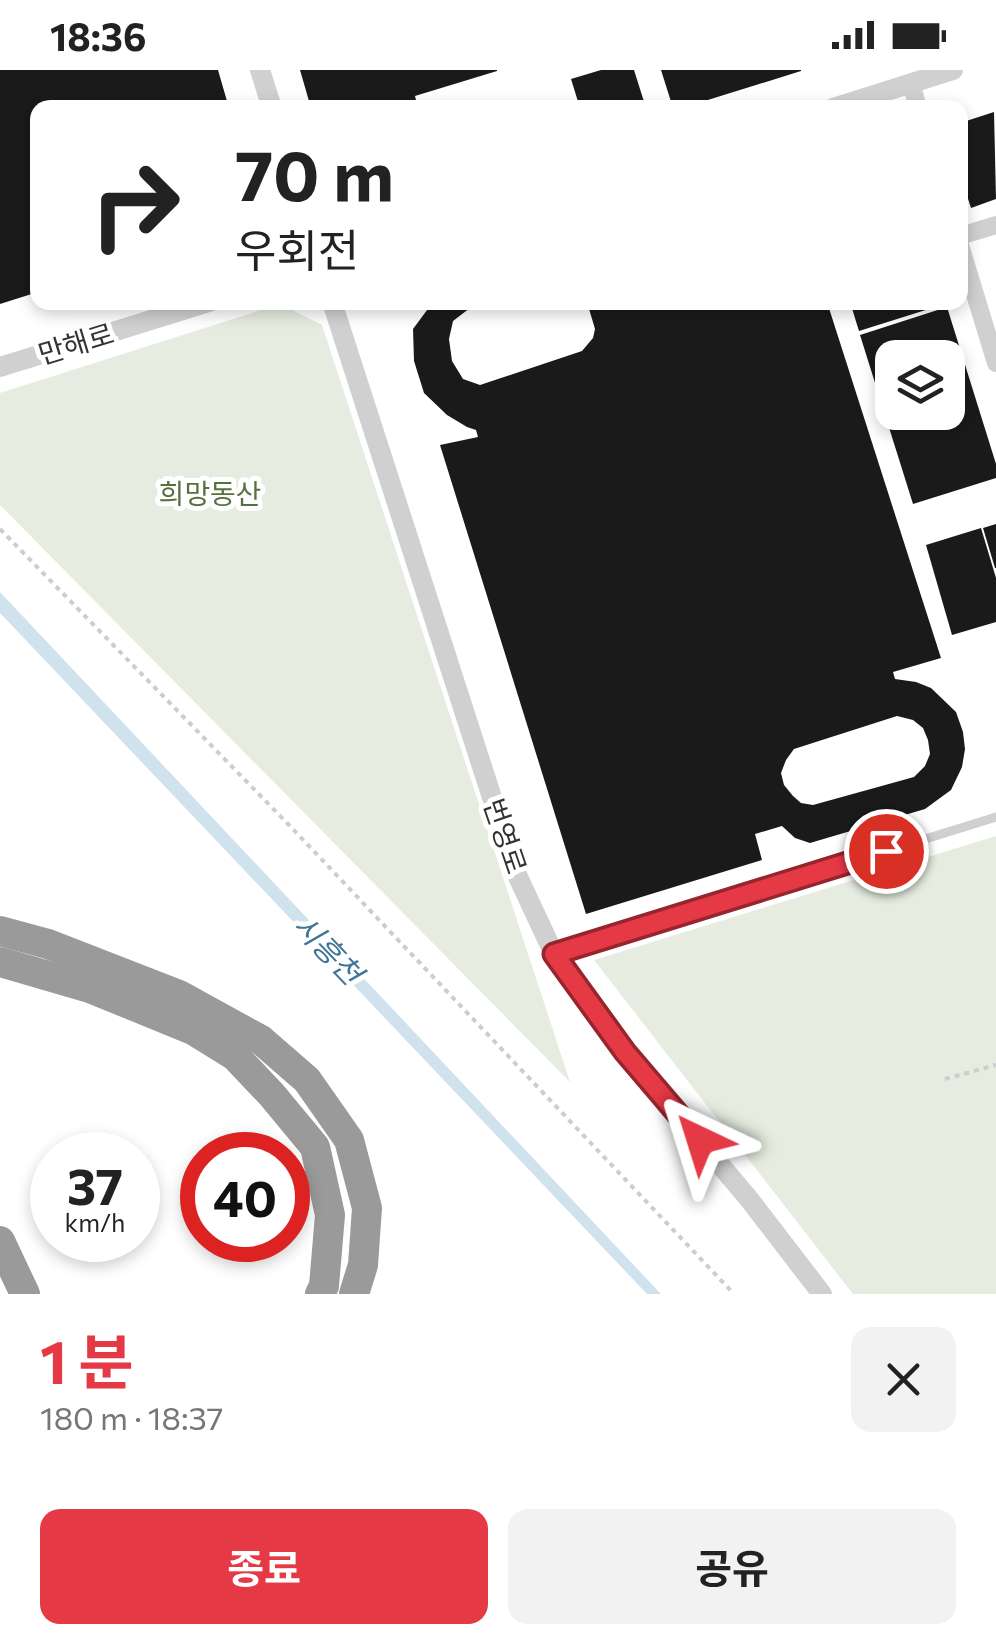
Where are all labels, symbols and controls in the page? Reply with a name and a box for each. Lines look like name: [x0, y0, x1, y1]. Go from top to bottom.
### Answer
text: 18:36: [50, 12, 146, 59]
text: 70 m: [235, 130, 394, 215]
icon: right: [70, 140, 200, 270]
text: 우회전: [235, 221, 359, 276]
street label: 만해로: [34, 315, 118, 371]
map controls: [875, 340, 965, 430]
button: layers: [875, 340, 965, 430]
park label: 희망동산: [158, 476, 262, 510]
street label: 번영로: [477, 794, 535, 878]
pin: [844, 809, 929, 894]
icon: arrive: [859, 824, 914, 879]
water label: 시흥천: [287, 906, 373, 993]
position arrow: [648, 1088, 752, 1192]
speed limit sign: 40: [180, 1132, 310, 1262]
text: 37: [67, 1154, 123, 1215]
text: km/h: [65, 1207, 125, 1237]
text: 1 분: [40, 1323, 134, 1396]
button: close: [851, 1327, 956, 1432]
text: 180 m · 18:37: [40, 1397, 224, 1437]
button: 종료: [40, 1509, 488, 1624]
button: 공유: [508, 1509, 956, 1624]

